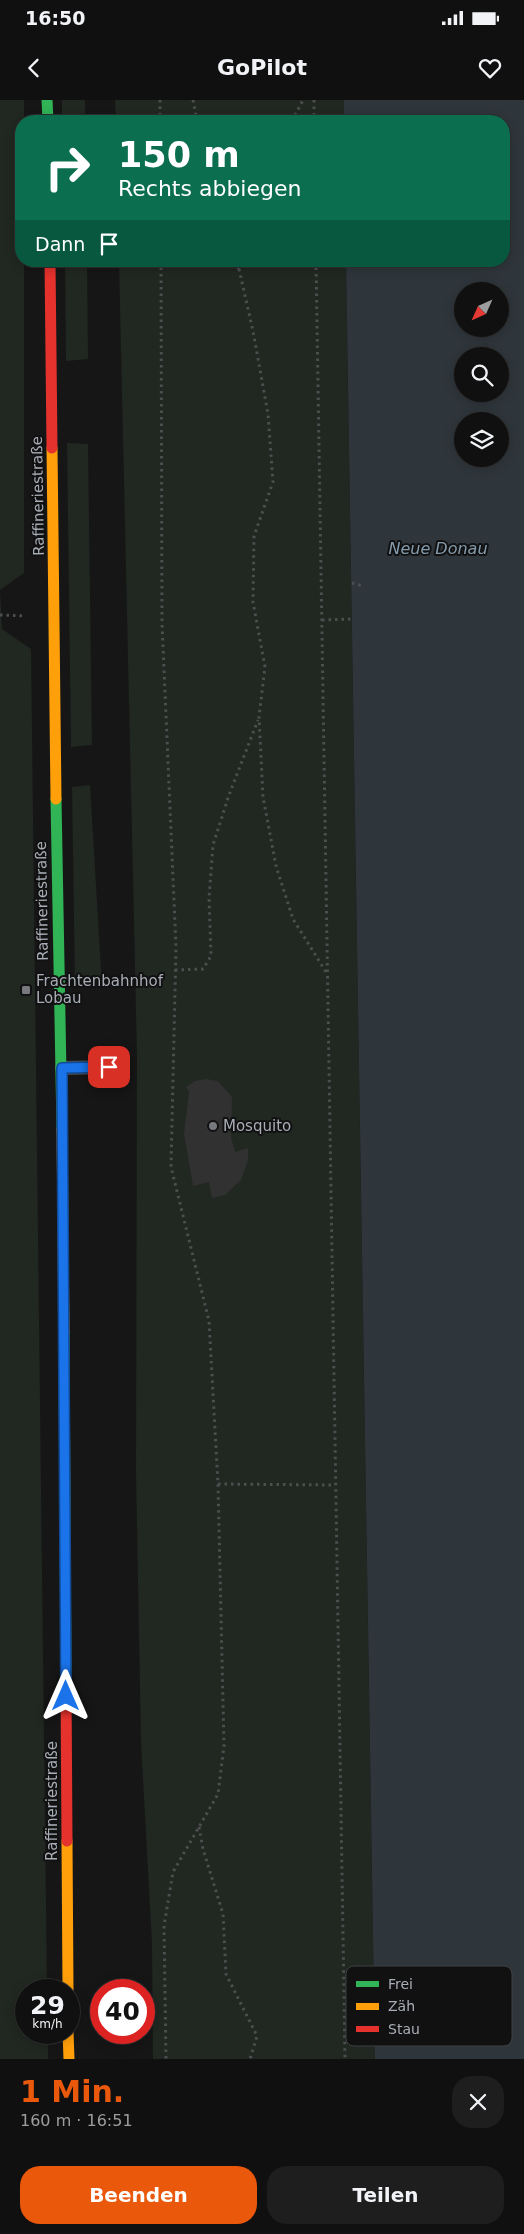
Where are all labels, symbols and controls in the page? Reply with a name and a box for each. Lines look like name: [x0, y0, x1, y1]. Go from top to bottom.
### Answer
text: 16:50: [25, 7, 85, 29]
icon: back: [20, 54, 48, 82]
icon: heart: [476, 54, 504, 82]
text: GoPilot: [217, 55, 307, 80]
icon: right: [35, 135, 100, 200]
text: 150 m: [118, 135, 240, 175]
text: Rechts abbiegen: [118, 176, 301, 201]
icon: arrive: [95, 230, 123, 258]
text: Dann: [35, 233, 85, 255]
north arrow: [454, 282, 509, 338]
map controls: [454, 282, 509, 467]
button: search: [454, 347, 509, 402]
button: layers: [454, 412, 509, 467]
street label: Raffineriestraße: [28, 436, 48, 556]
water label: Neue Donau: [388, 539, 488, 558]
street label: Raffineriestraße: [32, 841, 52, 961]
place label: Frachtenbahnhof Lobau: [36, 972, 164, 1007]
marker: Frachtenbahnhof Lobau: [20, 984, 32, 996]
pin: [88, 1046, 130, 1088]
icon: arrive: [95, 1053, 123, 1081]
place label: Mosquito: [223, 1117, 291, 1135]
marker: Mosquito: [207, 1120, 219, 1132]
position arrow: [39, 1669, 91, 1721]
street label: Raffineriestraße: [43, 1741, 61, 1861]
legend: [346, 1966, 512, 2046]
text: Frei: [388, 1976, 413, 1992]
speed limit sign: 40: [90, 1979, 155, 2044]
text: 29: [30, 1991, 65, 2020]
text: Zäh: [388, 1998, 415, 2014]
text: km/h: [32, 2017, 63, 2031]
text: Stau: [388, 2021, 420, 2037]
text: 1 Min.: [20, 2074, 124, 2109]
button: close: [452, 2076, 504, 2128]
text: 160 m · 16:51: [20, 2111, 133, 2130]
button: Beenden: [20, 2166, 257, 2224]
button: Teilen: [267, 2166, 504, 2224]

